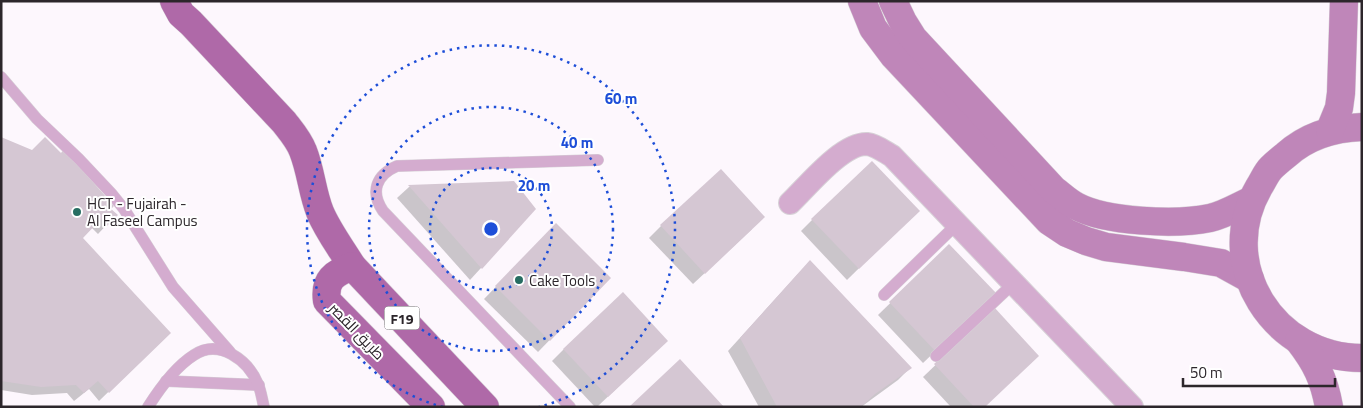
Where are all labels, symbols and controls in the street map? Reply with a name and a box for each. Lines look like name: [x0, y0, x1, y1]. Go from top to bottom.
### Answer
text: 60 m: [605, 87, 637, 110]
text: 40 m: [561, 131, 593, 154]
text: 20 m: [518, 174, 550, 197]
place label: HCT - Fujairah - Al Faseel Campus: [87, 192, 198, 232]
marker: HCT - Fujairah - Al Faseel Campus: [71, 206, 83, 218]
centre of rings: [482, 220, 500, 238]
place label: Cake Tools: [529, 269, 595, 292]
marker: Cake Tools: [513, 274, 525, 286]
street label: طريق القصر: [323, 296, 390, 365]
road number: F19: [384, 306, 420, 330]
scale bar: [1183, 356, 1336, 388]
text: 50 m: [1190, 361, 1223, 384]

